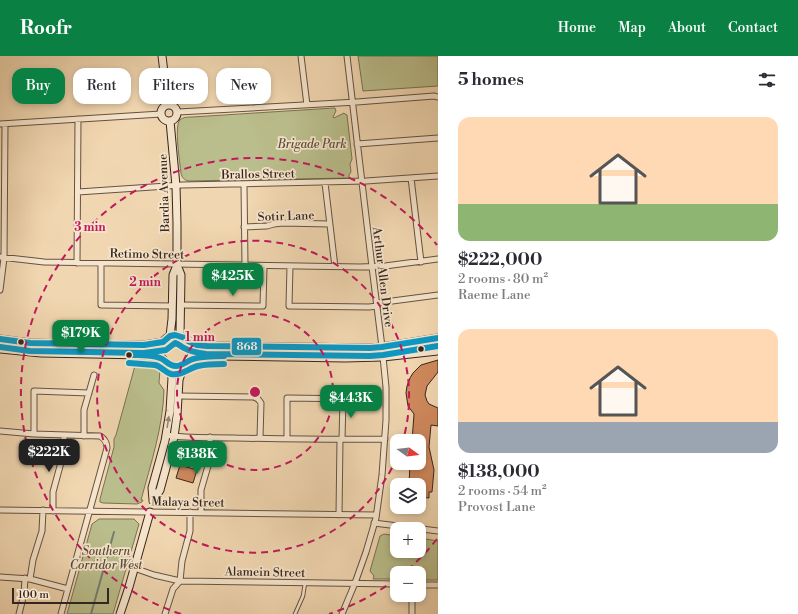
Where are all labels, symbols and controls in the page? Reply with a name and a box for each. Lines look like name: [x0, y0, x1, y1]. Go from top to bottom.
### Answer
text: Roofr: [20, 16, 72, 40]
text: Home: [558, 19, 596, 37]
text: Map: [618, 19, 646, 37]
text: About: [668, 19, 706, 37]
text: Contact: [728, 19, 778, 37]
chip: Buy: [12, 68, 65, 104]
chip: Rent: [73, 68, 131, 104]
chip: Filters: [139, 68, 208, 104]
chip: New: [216, 68, 271, 104]
text: 5 homes: [458, 69, 524, 91]
icon: filters: [756, 69, 778, 91]
park label: Brigade Park: [277, 137, 346, 152]
icon: home: [582, 143, 654, 215]
street label: Bardia Avenue: [156, 154, 173, 233]
street label: Brallos Street: [220, 166, 296, 183]
street label: Sotir Lane: [257, 208, 315, 225]
text: 3 min: [74, 220, 106, 235]
street label: Arthur Allen Drive: [369, 225, 396, 328]
street label: Retimo Street: [109, 246, 185, 263]
text: $222,000: [458, 249, 542, 271]
pin: $425K: [205, 263, 261, 297]
text: $425K: [211, 268, 255, 284]
text: 2 rooms · 80 m²: [458, 271, 548, 287]
text: 2 min: [129, 275, 161, 290]
text: Raeme Lane: [458, 287, 531, 303]
pin: $179K: [53, 320, 109, 354]
text: $179K: [61, 325, 101, 341]
text: 1 min: [185, 330, 216, 345]
unlabelled marker: [16, 337, 26, 347]
line badge: 868: [231, 337, 262, 356]
text: 868: [237, 340, 257, 354]
unlabelled marker: [416, 344, 426, 354]
unlabelled marker: [124, 350, 134, 360]
icon: home: [582, 355, 654, 427]
centre of rings: [248, 385, 262, 399]
pin: $443K: [323, 385, 379, 419]
text: $443K: [329, 390, 373, 406]
one-way arrow: [165, 415, 171, 428]
north arrow: [390, 434, 426, 470]
map controls: [390, 434, 426, 602]
pin: $222K: [21, 439, 77, 473]
pin: $138K: [169, 441, 225, 475]
text: $222K: [28, 444, 70, 460]
text: $138K: [177, 446, 217, 462]
text: $138,000: [458, 461, 540, 483]
button: layers: [390, 478, 426, 514]
text: 2 rooms · 54 m²: [458, 483, 547, 499]
street label: Malaya Street: [151, 494, 225, 511]
text: Provost Lane: [458, 499, 535, 515]
button: +: [390, 522, 426, 558]
park label: Southern Corridor West: [70, 544, 143, 573]
street label: Alamein Street: [224, 564, 306, 581]
button: −: [390, 566, 426, 602]
scale bar: [12, 586, 109, 605]
text: 100 m: [18, 588, 49, 602]

